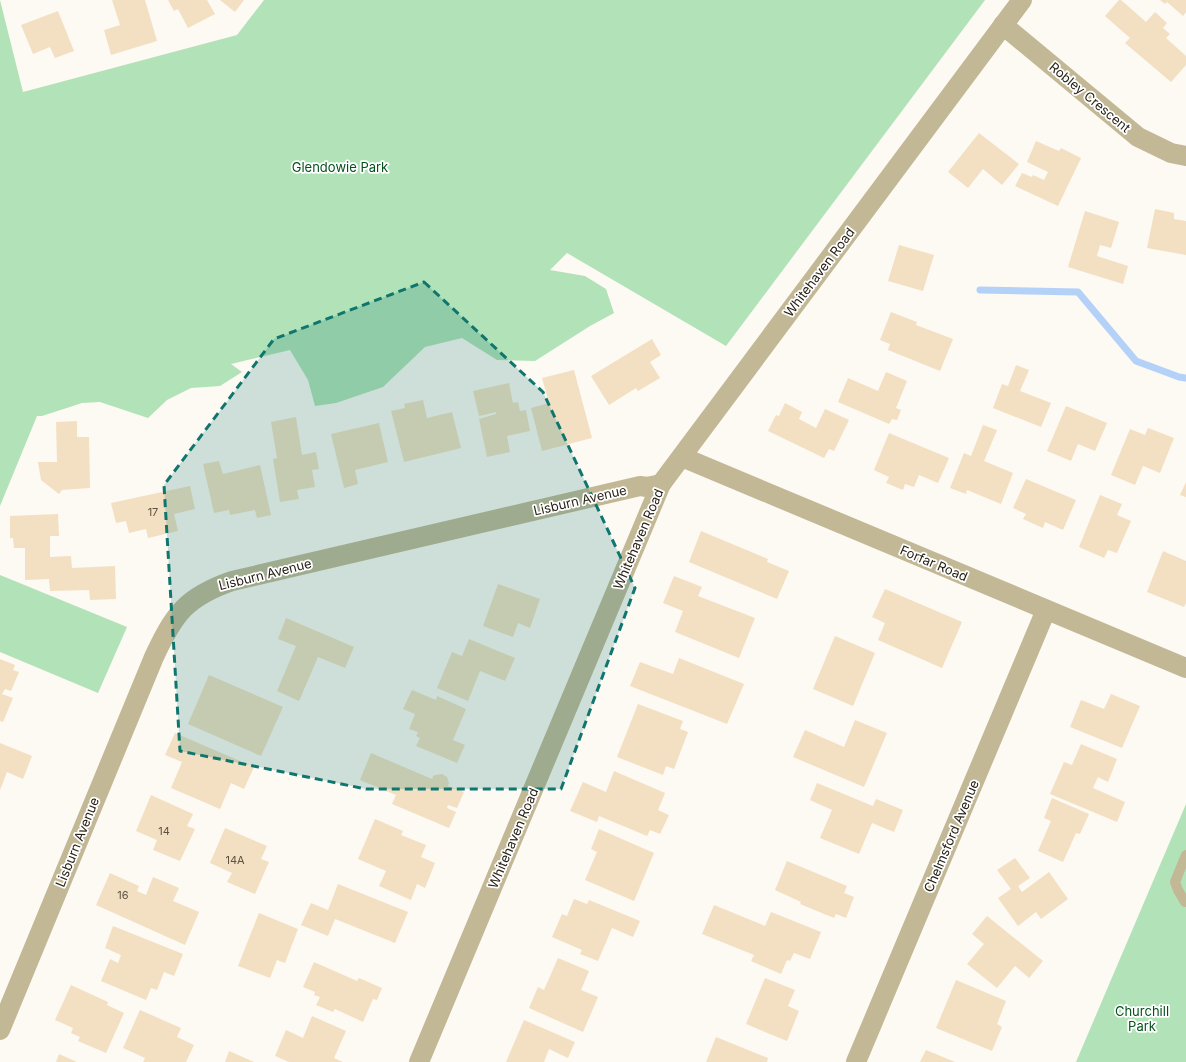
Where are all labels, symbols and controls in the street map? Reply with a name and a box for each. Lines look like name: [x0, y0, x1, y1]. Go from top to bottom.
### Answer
street label: Robley Crescent: [1046, 58, 1134, 136]
park label: Glendowie Park: [292, 159, 388, 175]
street label: Whitehaven Road: [780, 224, 858, 320]
street label: Lisburn Avenue: [532, 482, 628, 518]
street label: Whitehaven Road: [610, 486, 666, 592]
house number: 17: [148, 505, 158, 519]
street label: Forfar Road: [898, 542, 970, 584]
street label: Lisburn Avenue: [217, 555, 313, 593]
street label: Chelmsford Avenue: [920, 777, 982, 895]
street label: Whitehaven Road: [485, 785, 541, 891]
street label: Lisburn Avenue: [52, 795, 102, 889]
house number: 14: [158, 824, 170, 838]
house number: 14A: [225, 853, 245, 867]
house number: 16: [117, 888, 129, 902]
park label: Churchill Park: [1115, 1003, 1169, 1034]

